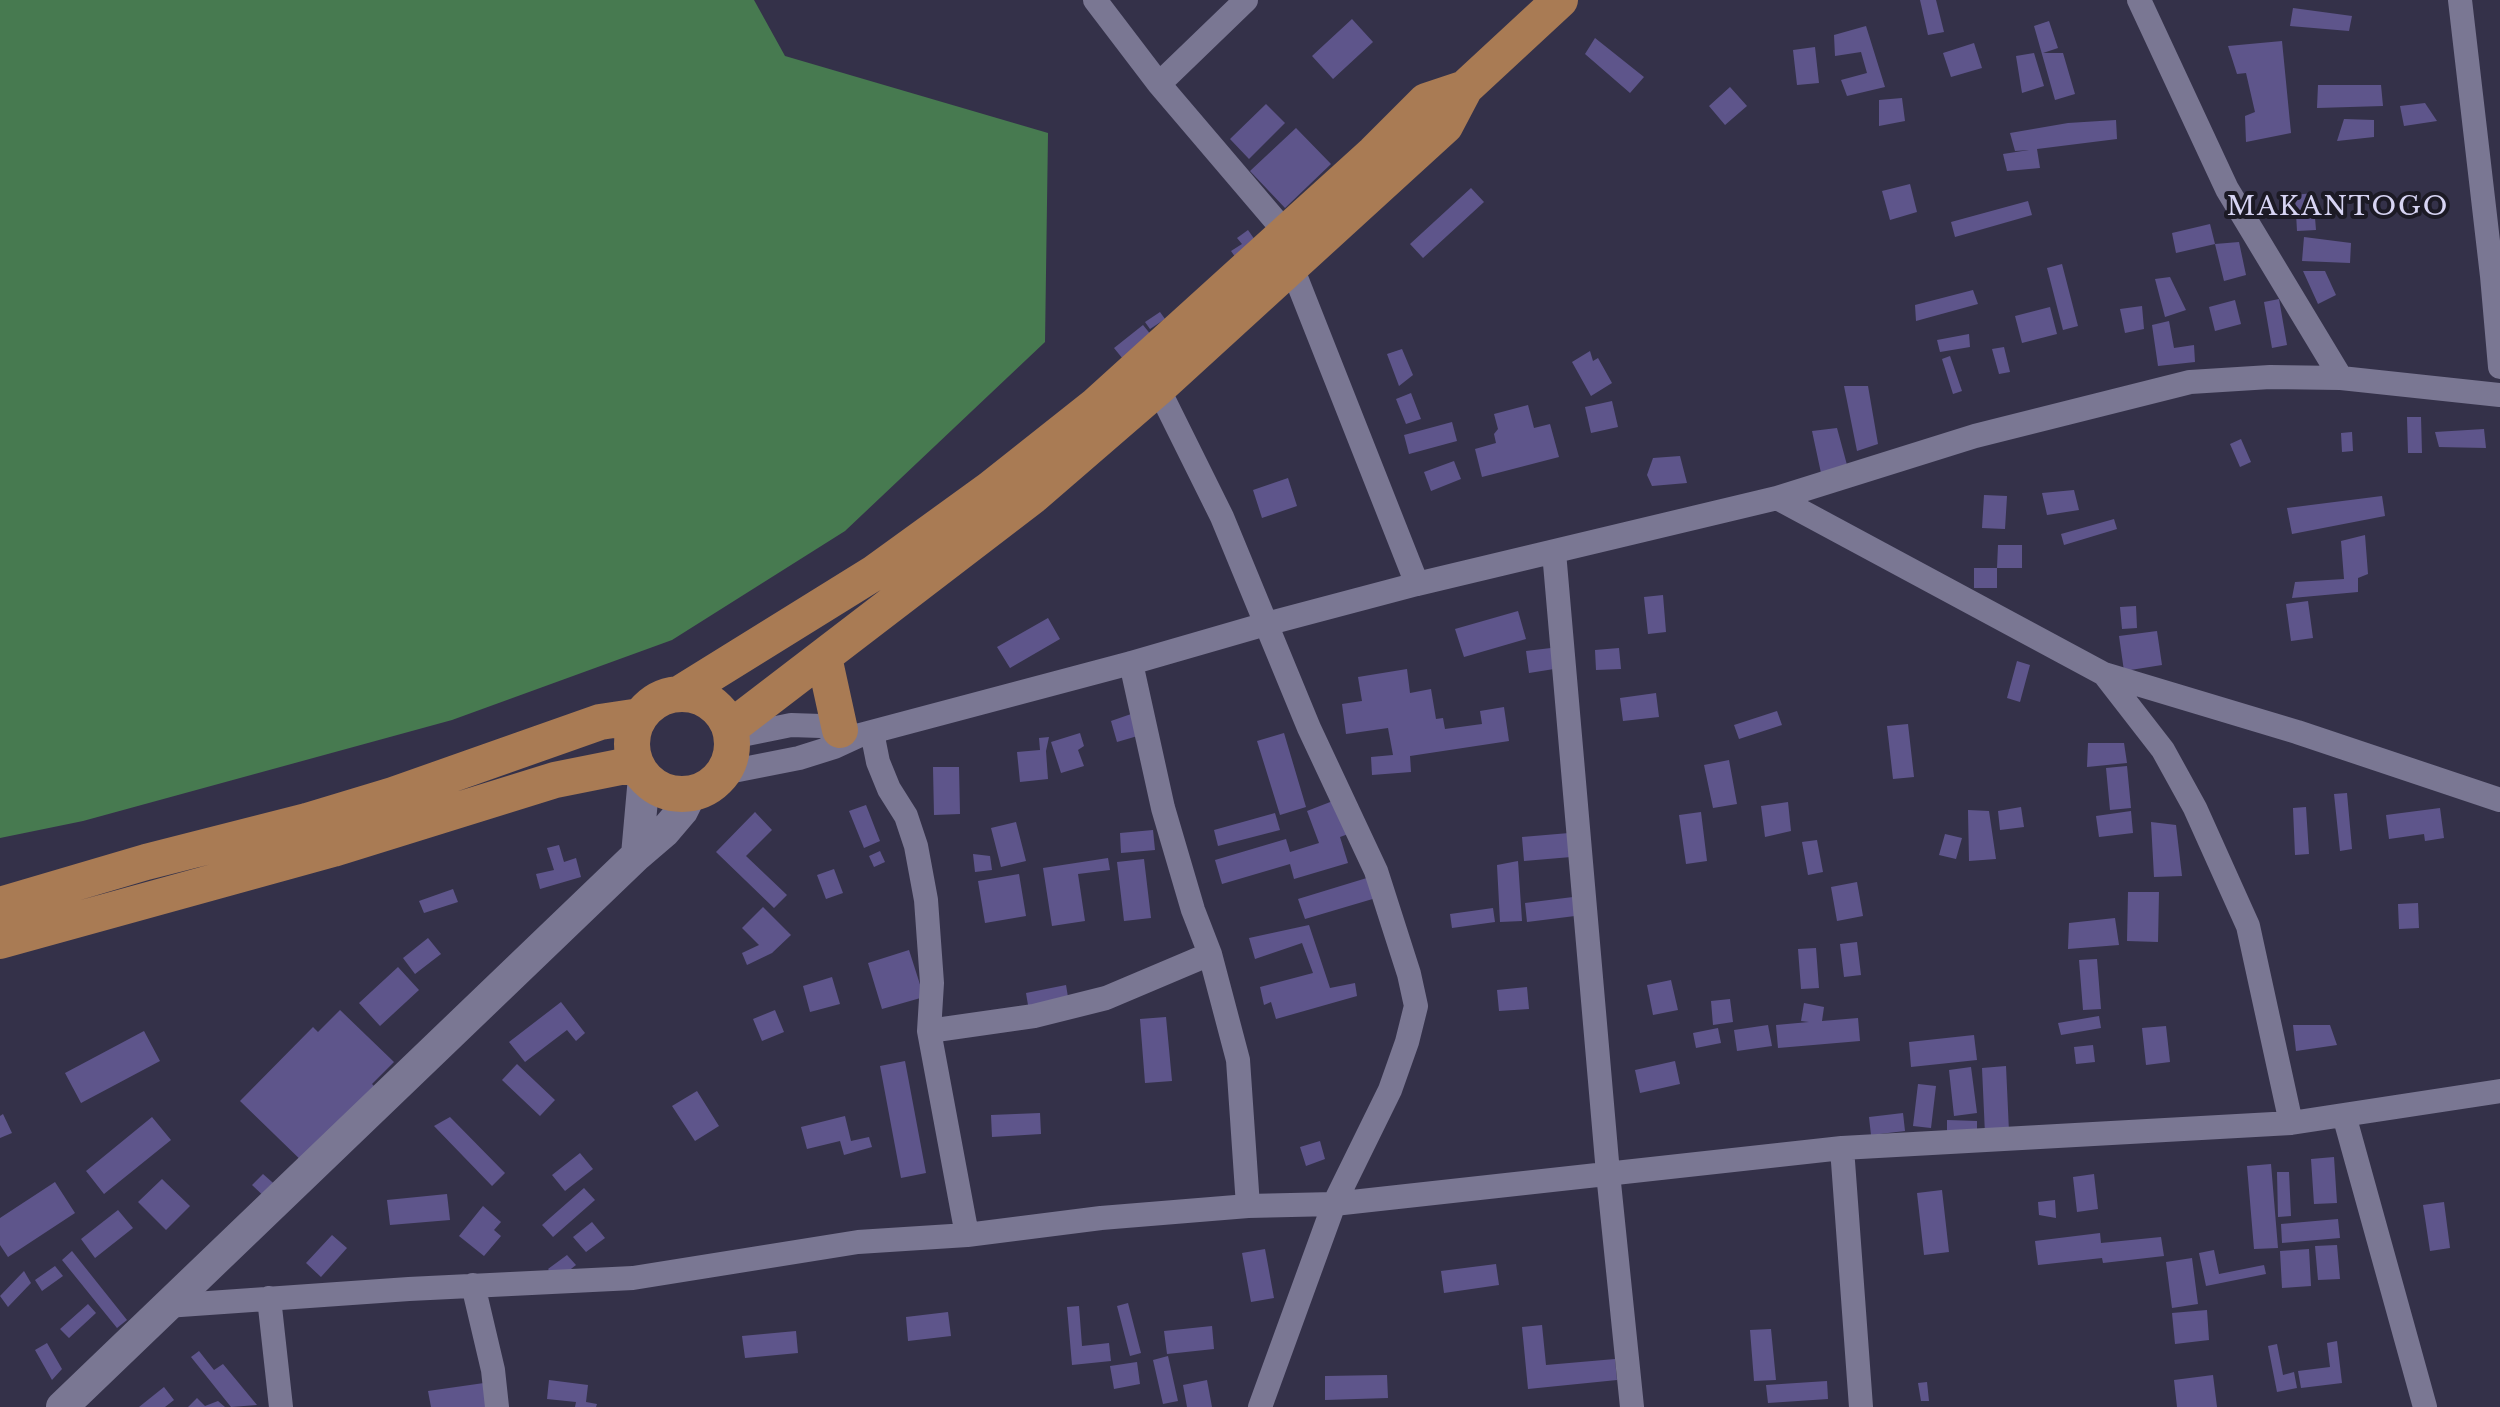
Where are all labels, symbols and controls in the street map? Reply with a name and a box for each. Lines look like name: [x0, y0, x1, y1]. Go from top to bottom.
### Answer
district label: MAKANTOGO: [2227, 192, 2449, 224]

